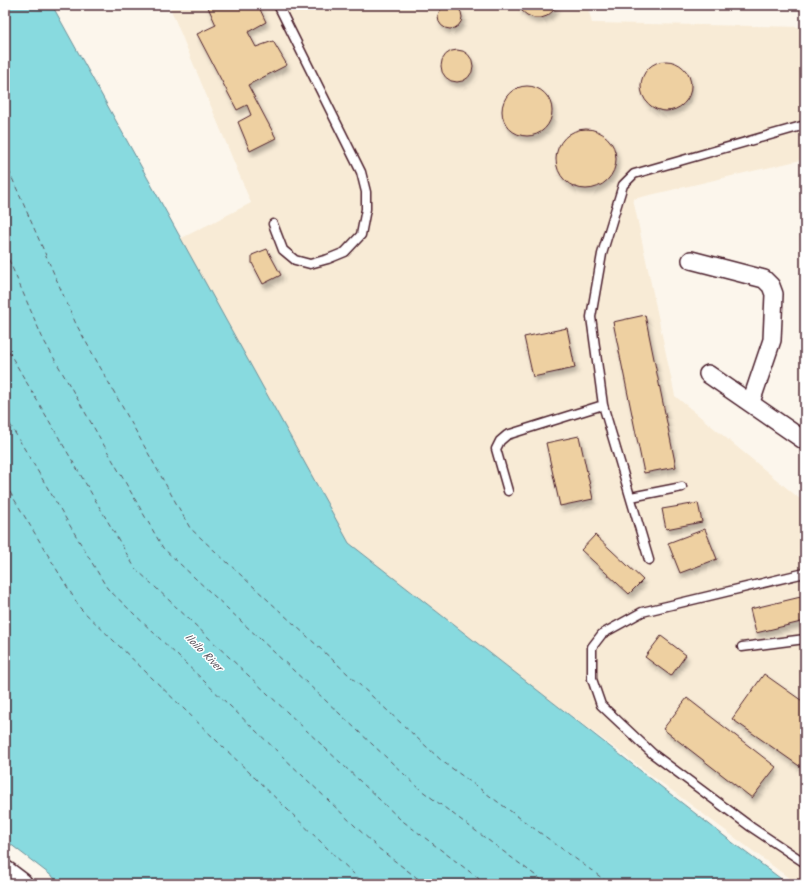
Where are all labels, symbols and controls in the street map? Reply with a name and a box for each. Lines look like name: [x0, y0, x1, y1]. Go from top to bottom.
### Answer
water label: Iloilo River: [180, 629, 228, 678]

